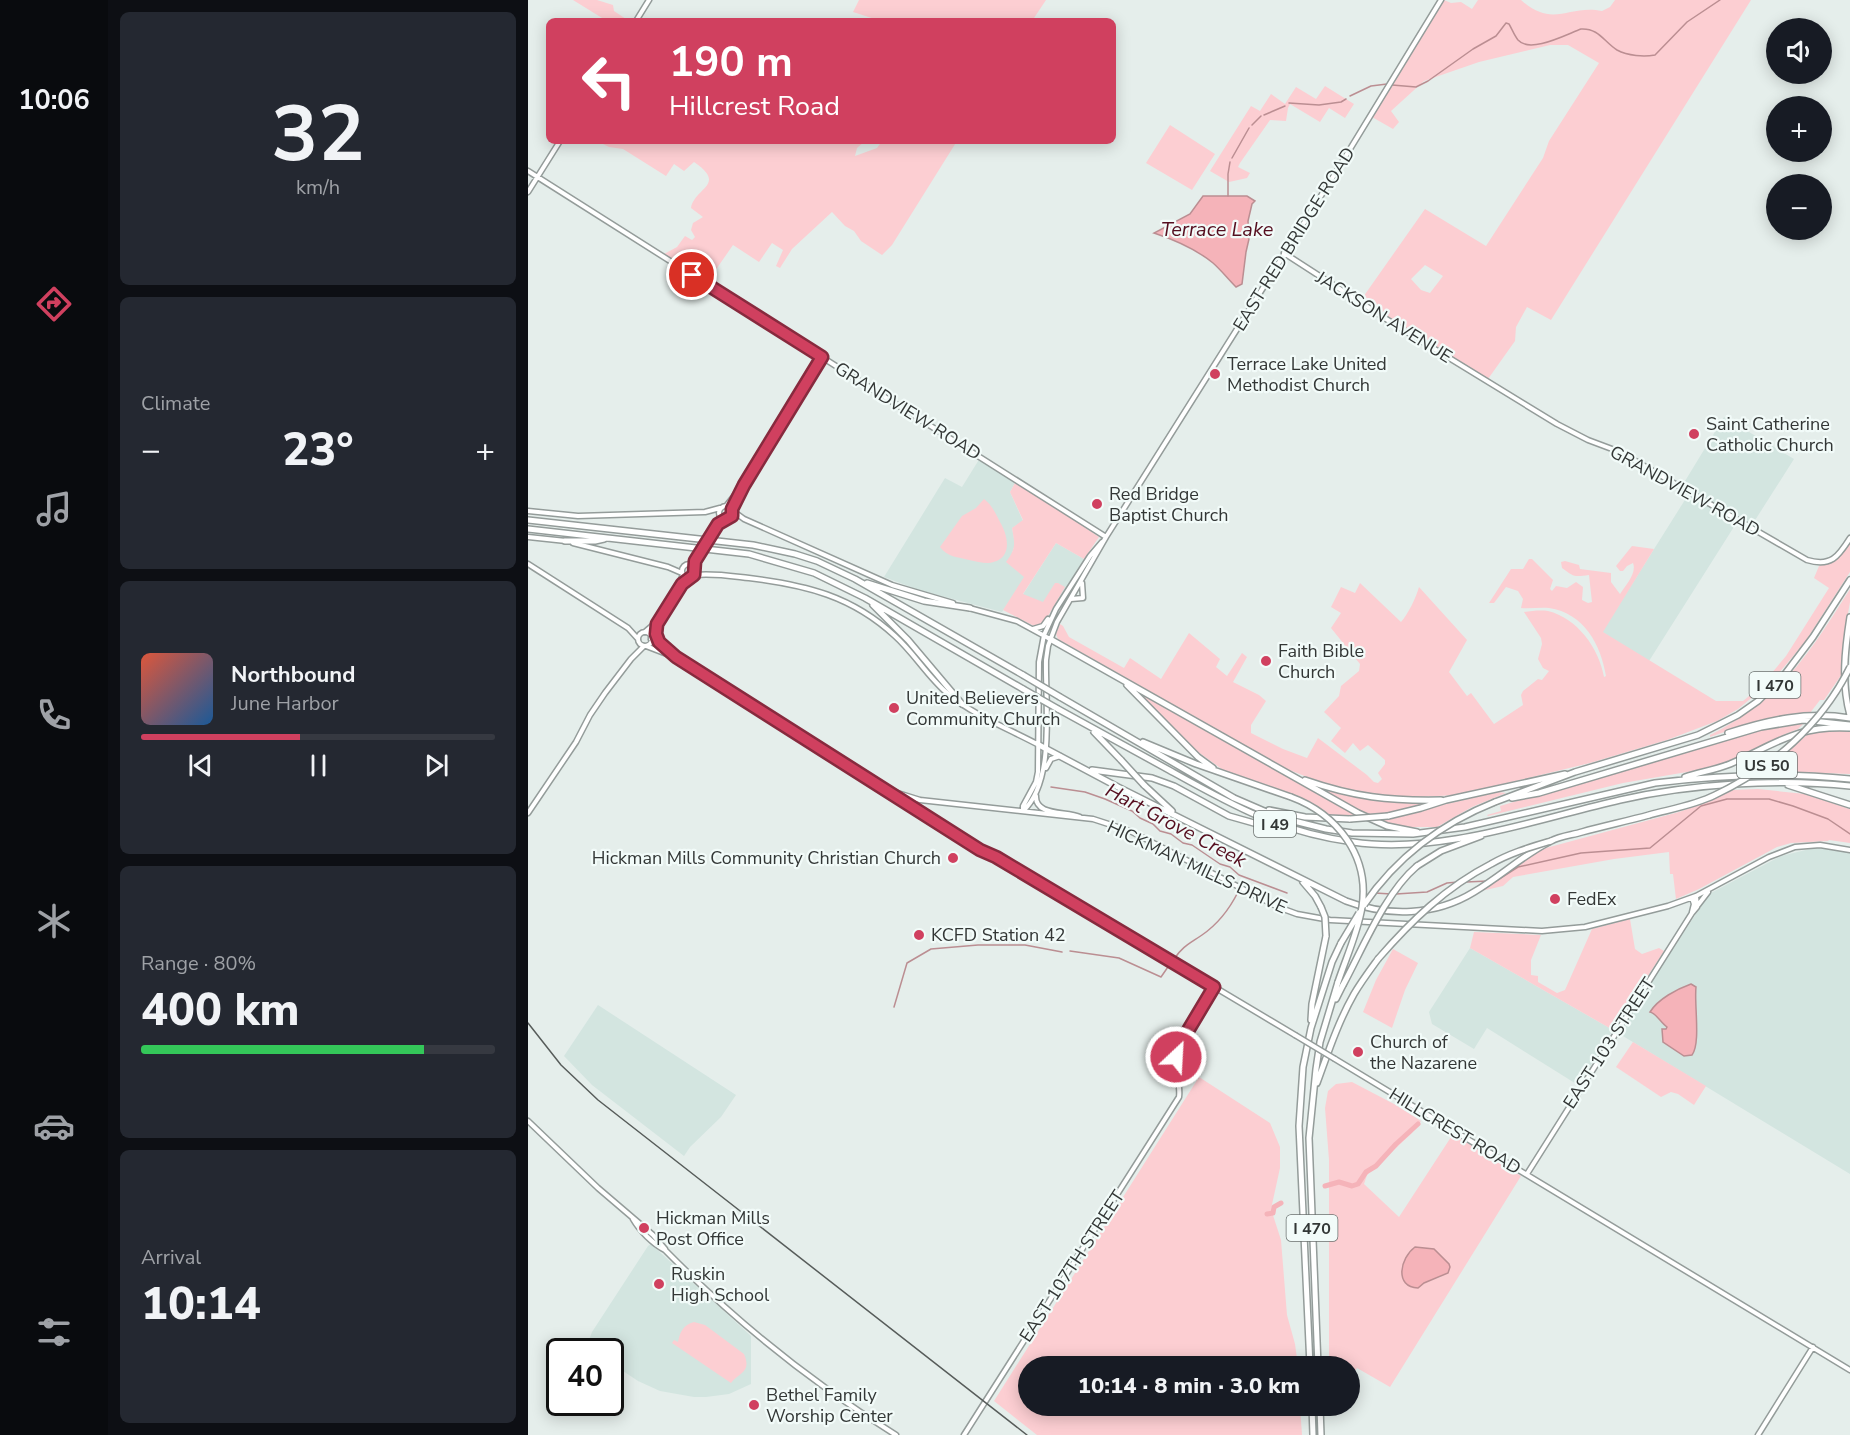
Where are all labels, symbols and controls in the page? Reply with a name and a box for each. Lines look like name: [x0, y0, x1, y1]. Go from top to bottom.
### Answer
map controls: [1766, 18, 1832, 240]
button: sound: [1766, 18, 1832, 84]
text: 190 m: [669, 34, 793, 91]
icon: left: [570, 42, 648, 120]
text: 32: [271, 81, 365, 188]
text: 10:06: [18, 82, 90, 119]
text: Hillcrest Road: [669, 88, 840, 125]
button: +: [1766, 96, 1832, 162]
street label: EAST RED BRIDGE ROAD: [1228, 143, 1360, 335]
text: km/h: [296, 174, 340, 201]
button: −: [1766, 174, 1832, 240]
water label: Terrace Lake: [1161, 216, 1274, 243]
pin: [666, 249, 717, 300]
icon: arrive: [675, 258, 708, 291]
street label: JACKSON AVENUE: [1310, 265, 1457, 369]
icon: directions: [33, 283, 75, 325]
place label: Terrace Lake United Methodist Church: [1227, 352, 1387, 397]
street label: GRANDVIEW ROAD: [830, 356, 986, 466]
marker: Terrace Lake United Methodist Church: [1208, 367, 1222, 381]
text: Climate: [141, 390, 210, 417]
place label: Saint Catherine Catholic Church: [1706, 412, 1834, 457]
text: 23°: [282, 420, 354, 481]
marker: Saint Catherine Catholic Church: [1687, 427, 1701, 441]
text: −: [141, 428, 161, 473]
text: +: [475, 428, 495, 473]
street label: GRANDVIEW ROAD: [1606, 440, 1764, 542]
place label: Red Bridge Baptist Church: [1109, 482, 1228, 527]
icon: music: [33, 488, 75, 530]
marker: Red Bridge Baptist Church: [1090, 497, 1104, 511]
place label: Faith Bible Church: [1278, 639, 1364, 684]
marker: Faith Bible Church: [1259, 654, 1273, 668]
text: Northbound: [231, 660, 355, 690]
road number: I 470: [1750, 672, 1800, 698]
place label: United Believers Community Church: [906, 686, 1060, 731]
text: June Harbor: [231, 690, 339, 717]
icon: phone: [33, 694, 75, 736]
marker: United Believers Community Church: [887, 701, 901, 715]
icon: previous: [184, 749, 217, 782]
icon: pause: [302, 749, 335, 782]
icon: next: [420, 749, 453, 782]
road number: US 50: [1737, 752, 1797, 778]
water label: Hart Grove Creek: [1101, 777, 1252, 874]
road number: I 49: [1254, 811, 1296, 837]
street label: HICKMAN MILLS DRIVE: [1103, 815, 1291, 919]
place label: Hickman Mills Community Christian Church: [592, 846, 941, 870]
marker: Hickman Mills Community Christian Church: [946, 851, 960, 865]
place label: FedEx: [1567, 887, 1617, 911]
marker: FedEx: [1548, 892, 1562, 906]
icon: climate: [33, 900, 75, 942]
place label: KCFD Station 42: [931, 923, 1066, 947]
marker: KCFD Station 42: [912, 928, 926, 942]
text: Range · 80%: [141, 950, 256, 977]
street label: EAST 103 STREET: [1558, 973, 1660, 1113]
text: 400 km: [141, 980, 300, 1041]
position arrow: [1144, 1025, 1208, 1089]
place label: Church of the Nazarene: [1370, 1030, 1477, 1075]
marker: Church of the Nazarene: [1351, 1045, 1365, 1059]
street label: HILLCREST ROAD: [1385, 1082, 1525, 1180]
icon: car: [33, 1105, 75, 1147]
street label: EAST 107TH STREET: [1014, 1185, 1130, 1346]
place label: Hickman Mills Post Office: [656, 1206, 770, 1251]
road number: I 470: [1286, 1215, 1338, 1241]
marker: Hickman Mills Post Office: [637, 1221, 651, 1235]
text: Arrival: [141, 1244, 201, 1271]
place label: Ruskin High School: [671, 1262, 770, 1307]
text: 10:14: [141, 1274, 261, 1335]
marker: Ruskin High School: [652, 1277, 666, 1291]
icon: filters: [33, 1311, 75, 1353]
speed limit sign: 40: [546, 1338, 624, 1416]
text: 10:14 · 8 min · 3.0 km: [1078, 1371, 1300, 1401]
place label: Bethel Family Worship Center: [766, 1383, 893, 1428]
marker: Bethel Family Worship Center: [747, 1398, 761, 1412]

